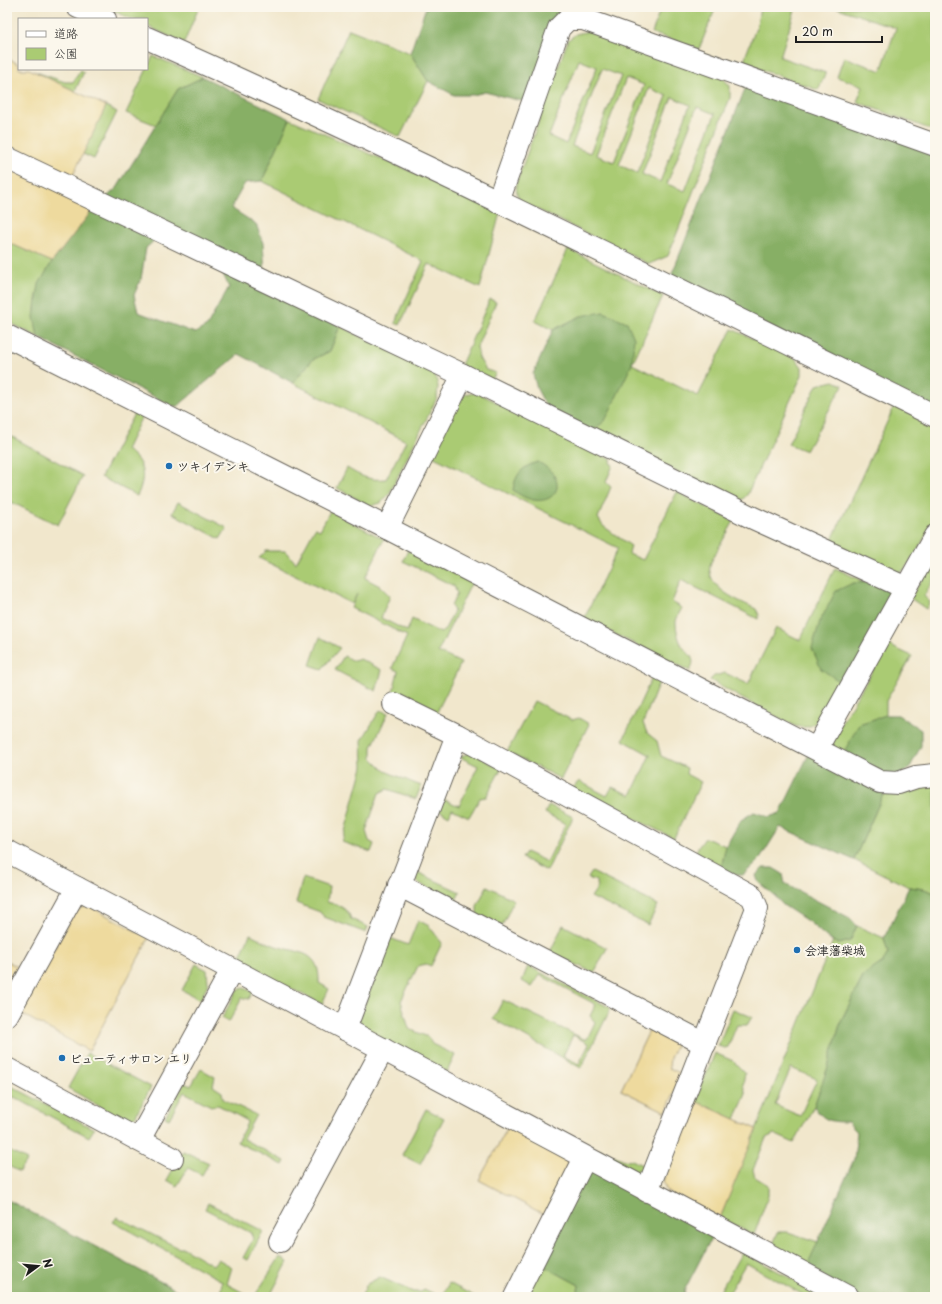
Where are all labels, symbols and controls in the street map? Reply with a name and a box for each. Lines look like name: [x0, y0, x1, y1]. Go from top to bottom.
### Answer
legend: [18, 18, 148, 70]
scale bar: [796, 18, 882, 44]
text: 20 m: [802, 22, 833, 40]
text: 道路: [54, 24, 78, 42]
text: 公園: [54, 44, 78, 62]
place label: ツキイデンキ: [177, 457, 249, 475]
marker: ツキイデンキ: [164, 461, 174, 471]
place label: 会津藩柴城: [805, 941, 865, 959]
marker: 会津藩柴城: [792, 945, 802, 955]
place label: ビューティサロン エリ: [70, 1049, 192, 1067]
marker: ビューティサロン エリ: [57, 1053, 67, 1063]
north arrow: [18, 1246, 58, 1286]
text: N: [39, 1257, 58, 1270]

